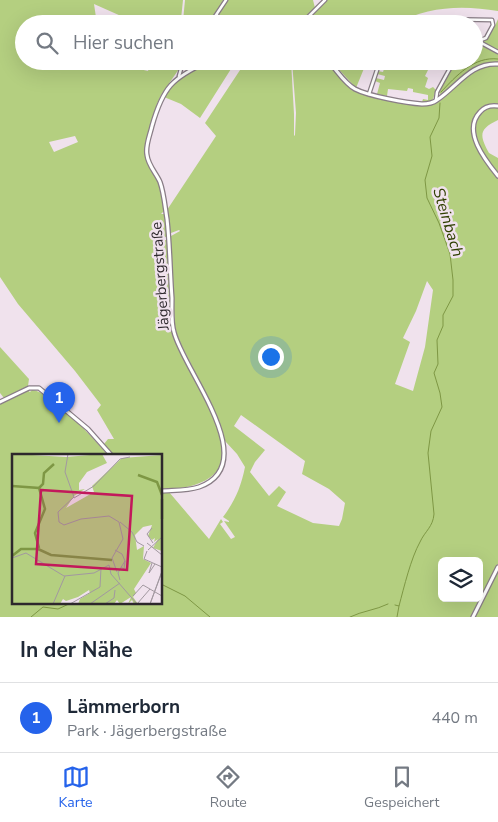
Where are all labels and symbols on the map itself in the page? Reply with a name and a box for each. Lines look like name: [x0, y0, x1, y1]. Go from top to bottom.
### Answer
water label: Steinbach: [427, 185, 469, 259]
street label: Jägerbergstraße: [146, 221, 174, 332]
your location: [258, 344, 284, 370]
pin: 1: [43, 382, 75, 423]
inset map: [12, 454, 162, 604]

